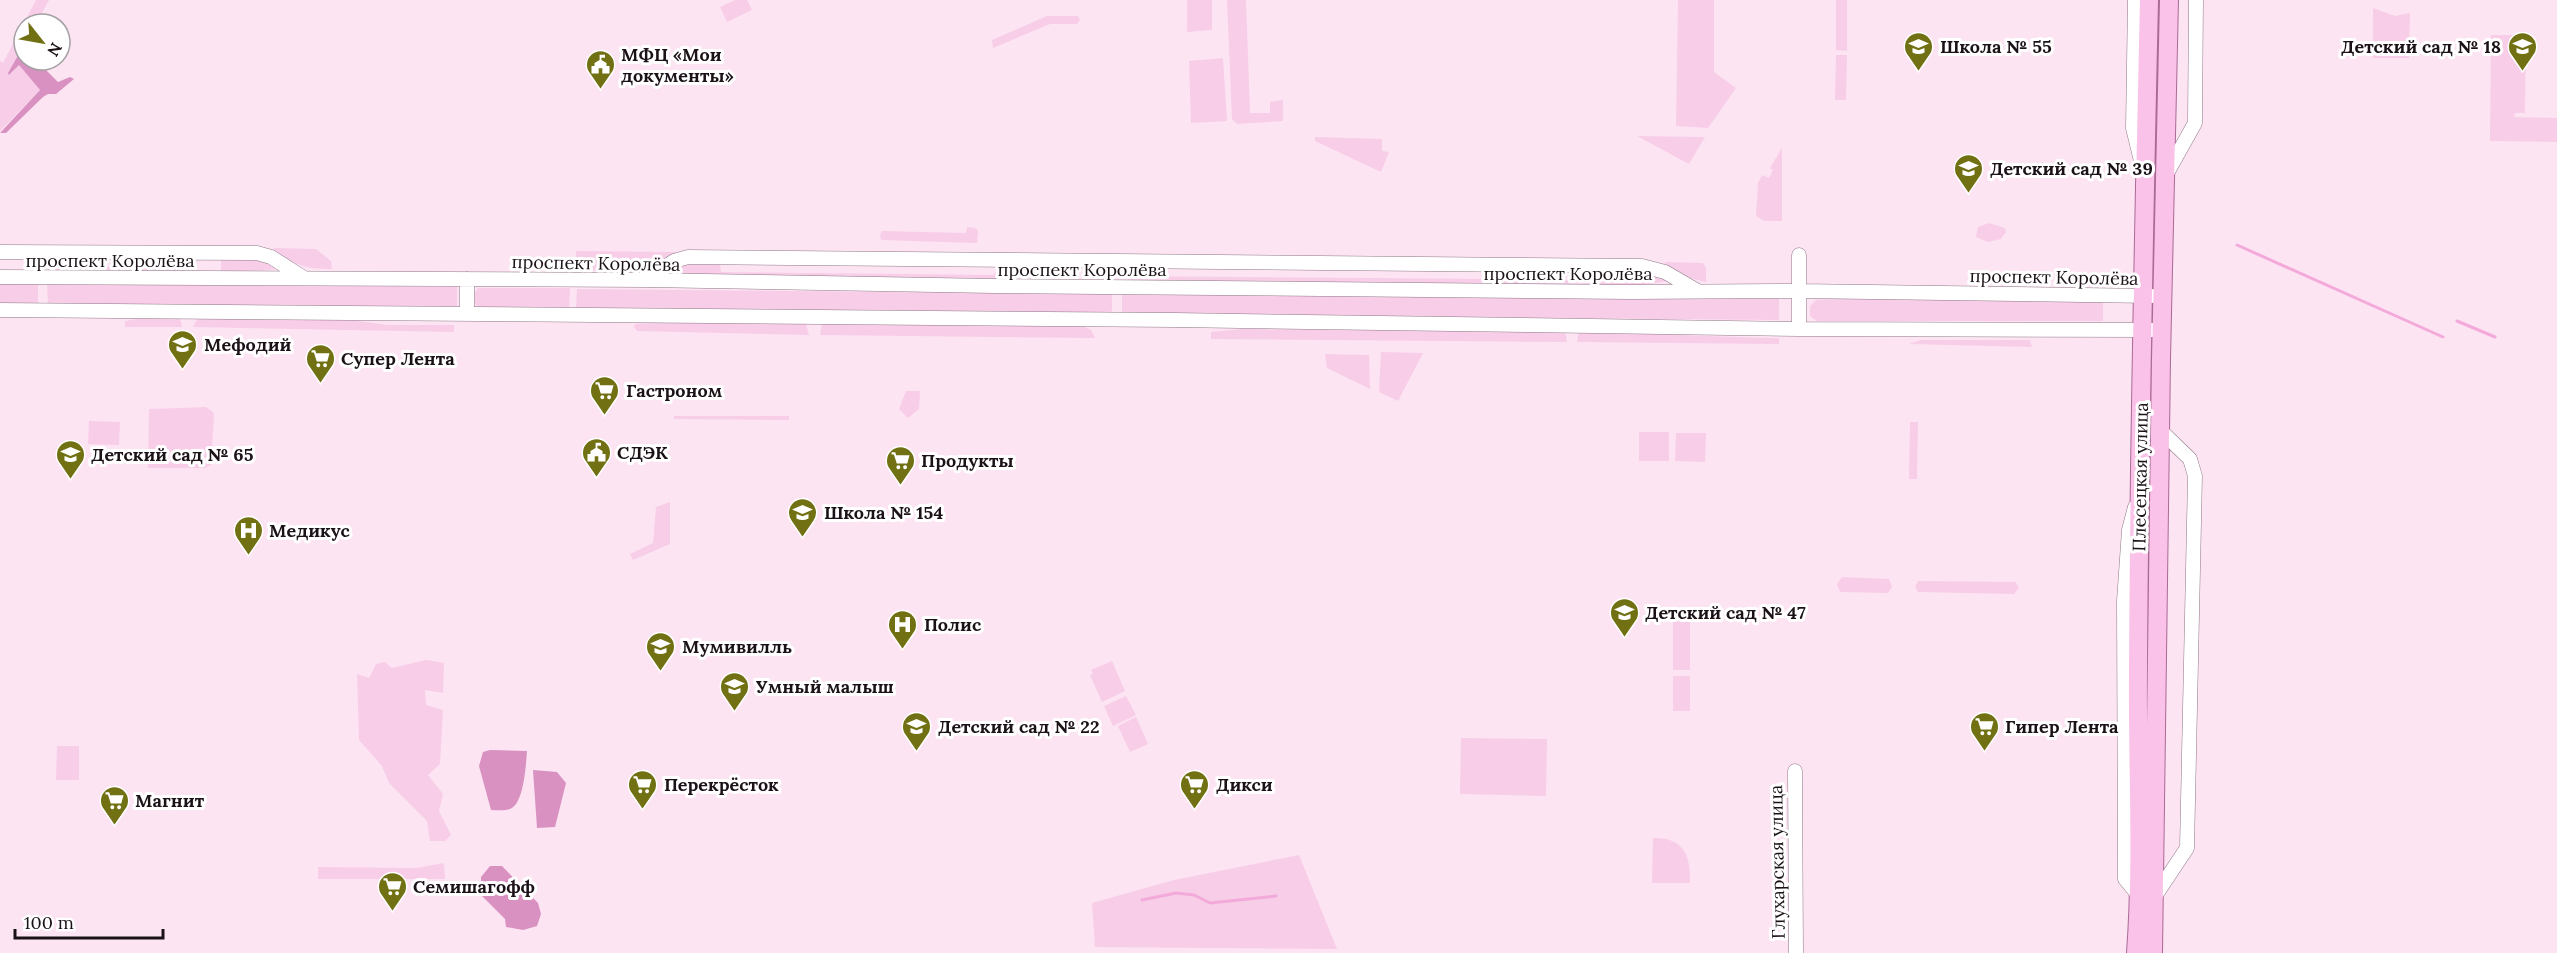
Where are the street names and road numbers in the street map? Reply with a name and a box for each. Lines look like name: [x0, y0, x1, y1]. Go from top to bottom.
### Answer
street label: проспект Королёва: [26, 249, 194, 272]
street label: проспект Королёва: [511, 250, 681, 276]
street label: проспект Королёва: [998, 258, 1166, 281]
street label: проспект Королёва: [1484, 262, 1652, 285]
street label: проспект Королёва: [1969, 264, 2139, 290]
street label: Плесецкая улица: [2127, 402, 2153, 552]
street label: Глухарская улица: [1764, 785, 1790, 939]

